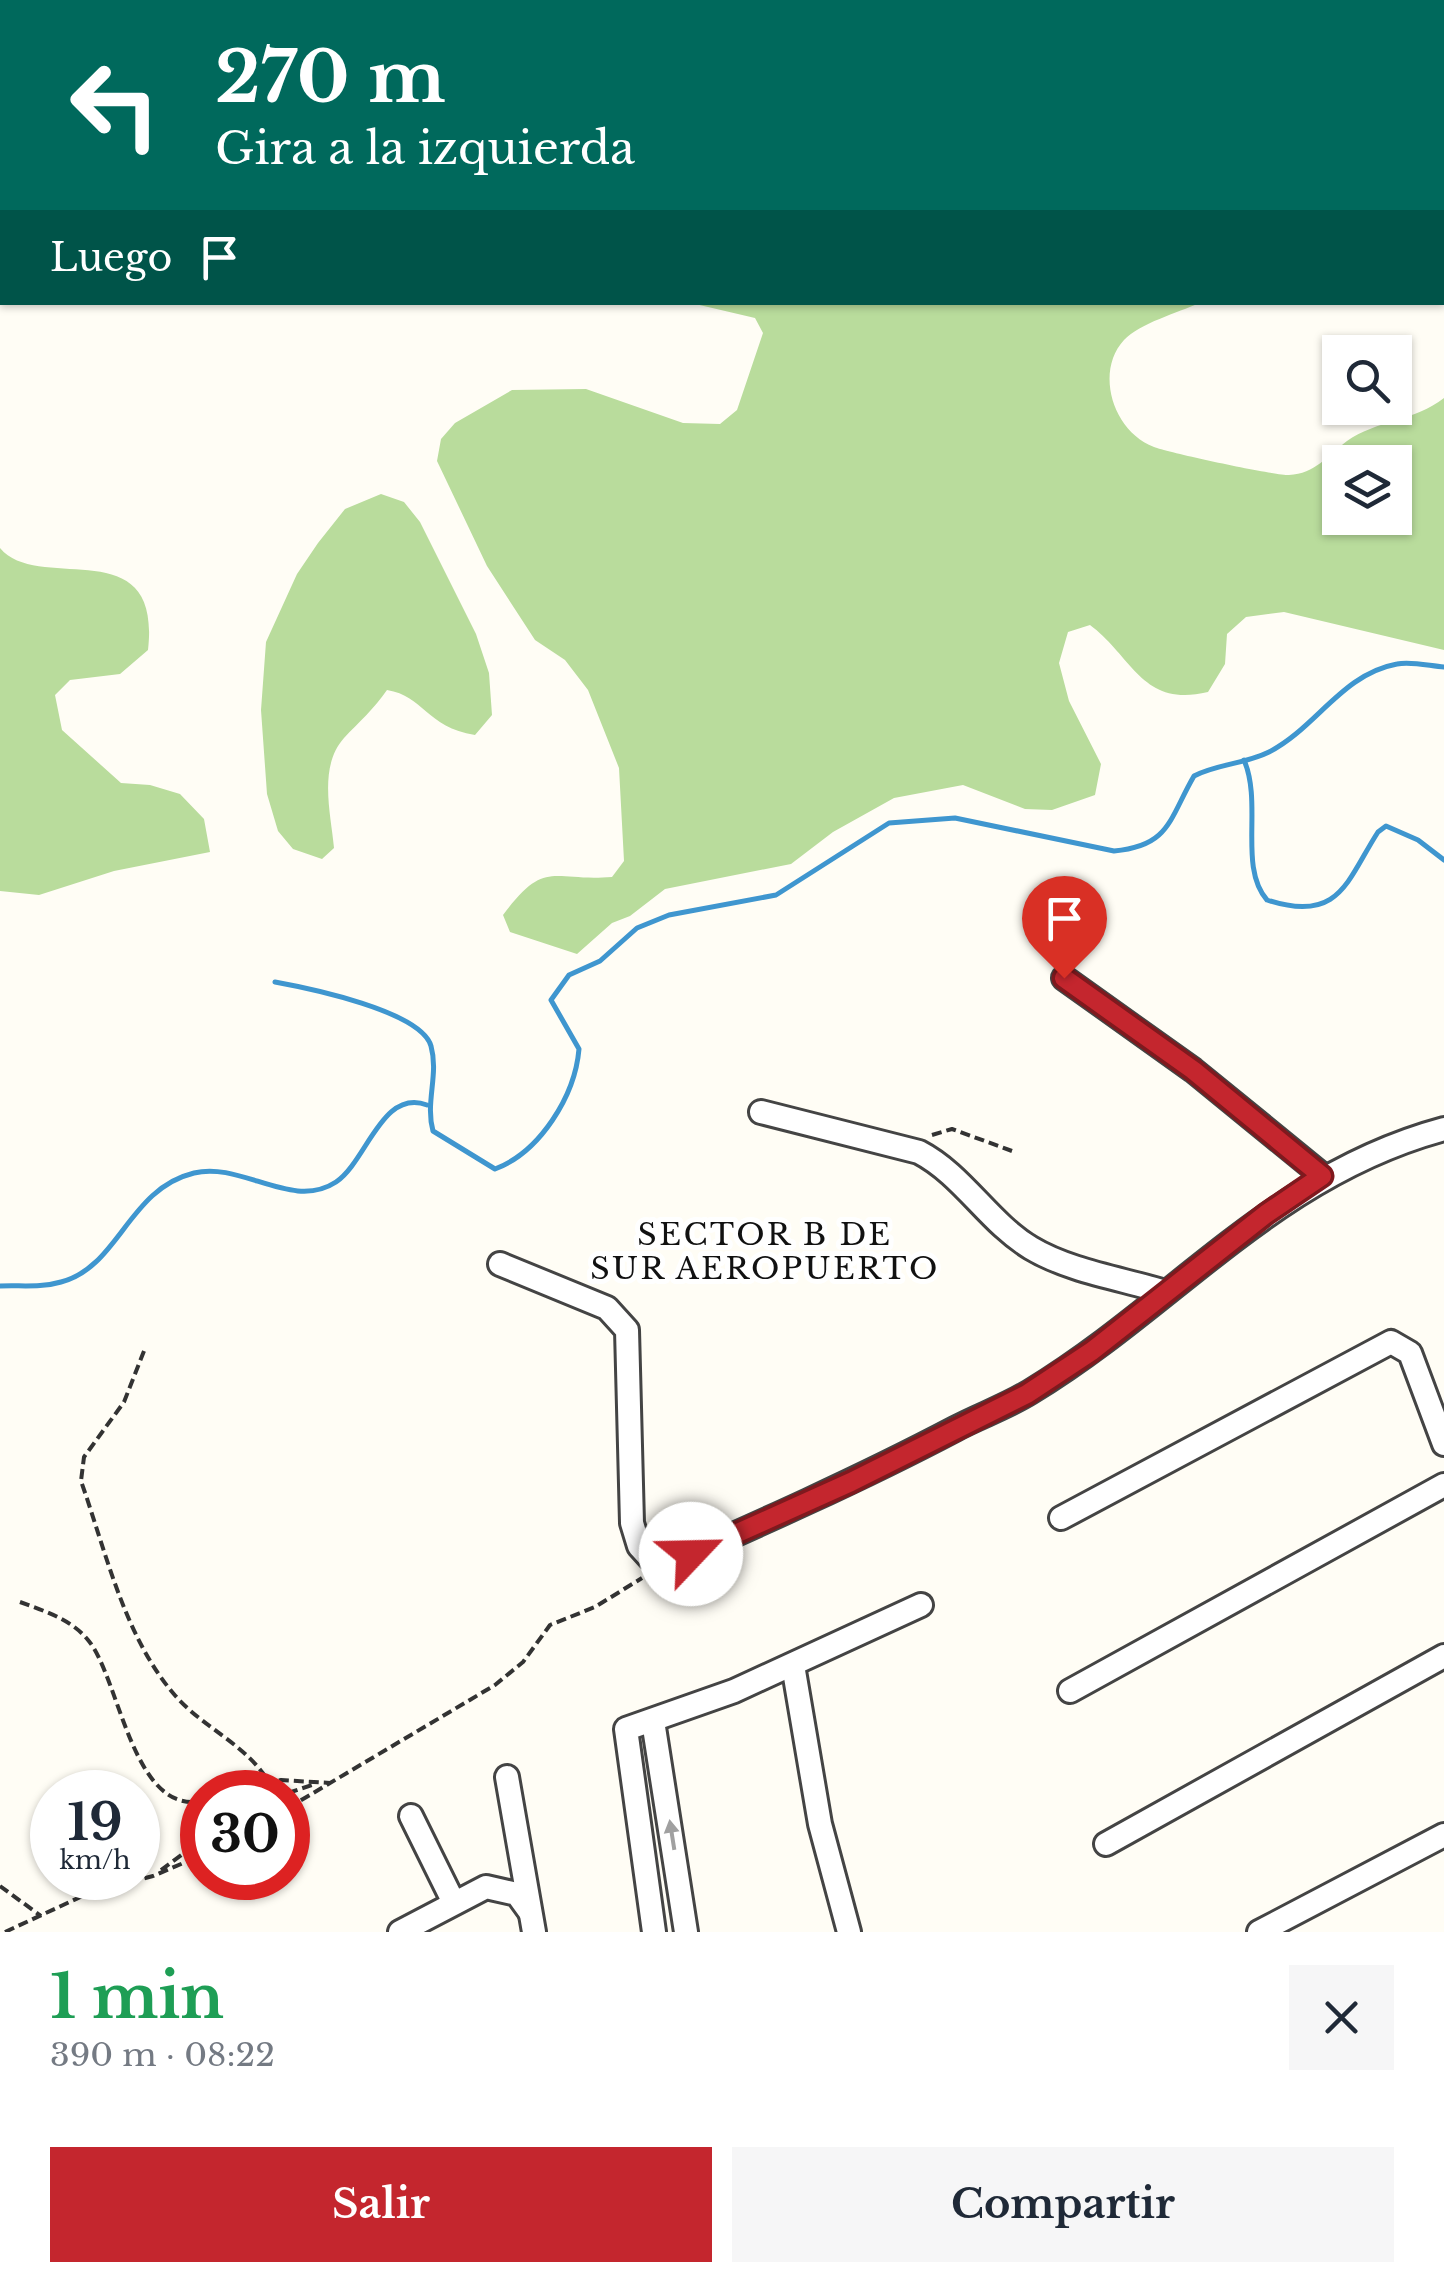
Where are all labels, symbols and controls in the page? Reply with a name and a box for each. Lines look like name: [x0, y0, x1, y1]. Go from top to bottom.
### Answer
text: 270 m: [215, 34, 446, 121]
icon: left: [50, 40, 180, 170]
text: Gira a la izquierda: [215, 120, 635, 176]
icon: arrive: [192, 230, 247, 285]
text: Luego: [50, 234, 172, 281]
map controls: [1322, 335, 1412, 535]
button: search: [1322, 335, 1412, 425]
button: layers: [1322, 445, 1412, 535]
pin: [1022, 876, 1107, 979]
icon: arrive: [1037, 891, 1092, 946]
district label: SECTOR B DE SUR AEROPUERTO: [590, 1216, 940, 1287]
position arrow: [639, 1502, 743, 1606]
speed limit sign: 30: [180, 1770, 310, 1900]
text: 19: [67, 1791, 123, 1854]
one-way arrow: [664, 1819, 680, 1851]
text: km/h: [60, 1845, 130, 1876]
text: 1 min: [50, 1960, 224, 2034]
button: close: [1289, 1965, 1394, 2070]
text: 390 m · 08:22: [50, 2035, 275, 2075]
button: Salir: [50, 2147, 712, 2262]
button: Compartir: [732, 2147, 1394, 2262]

